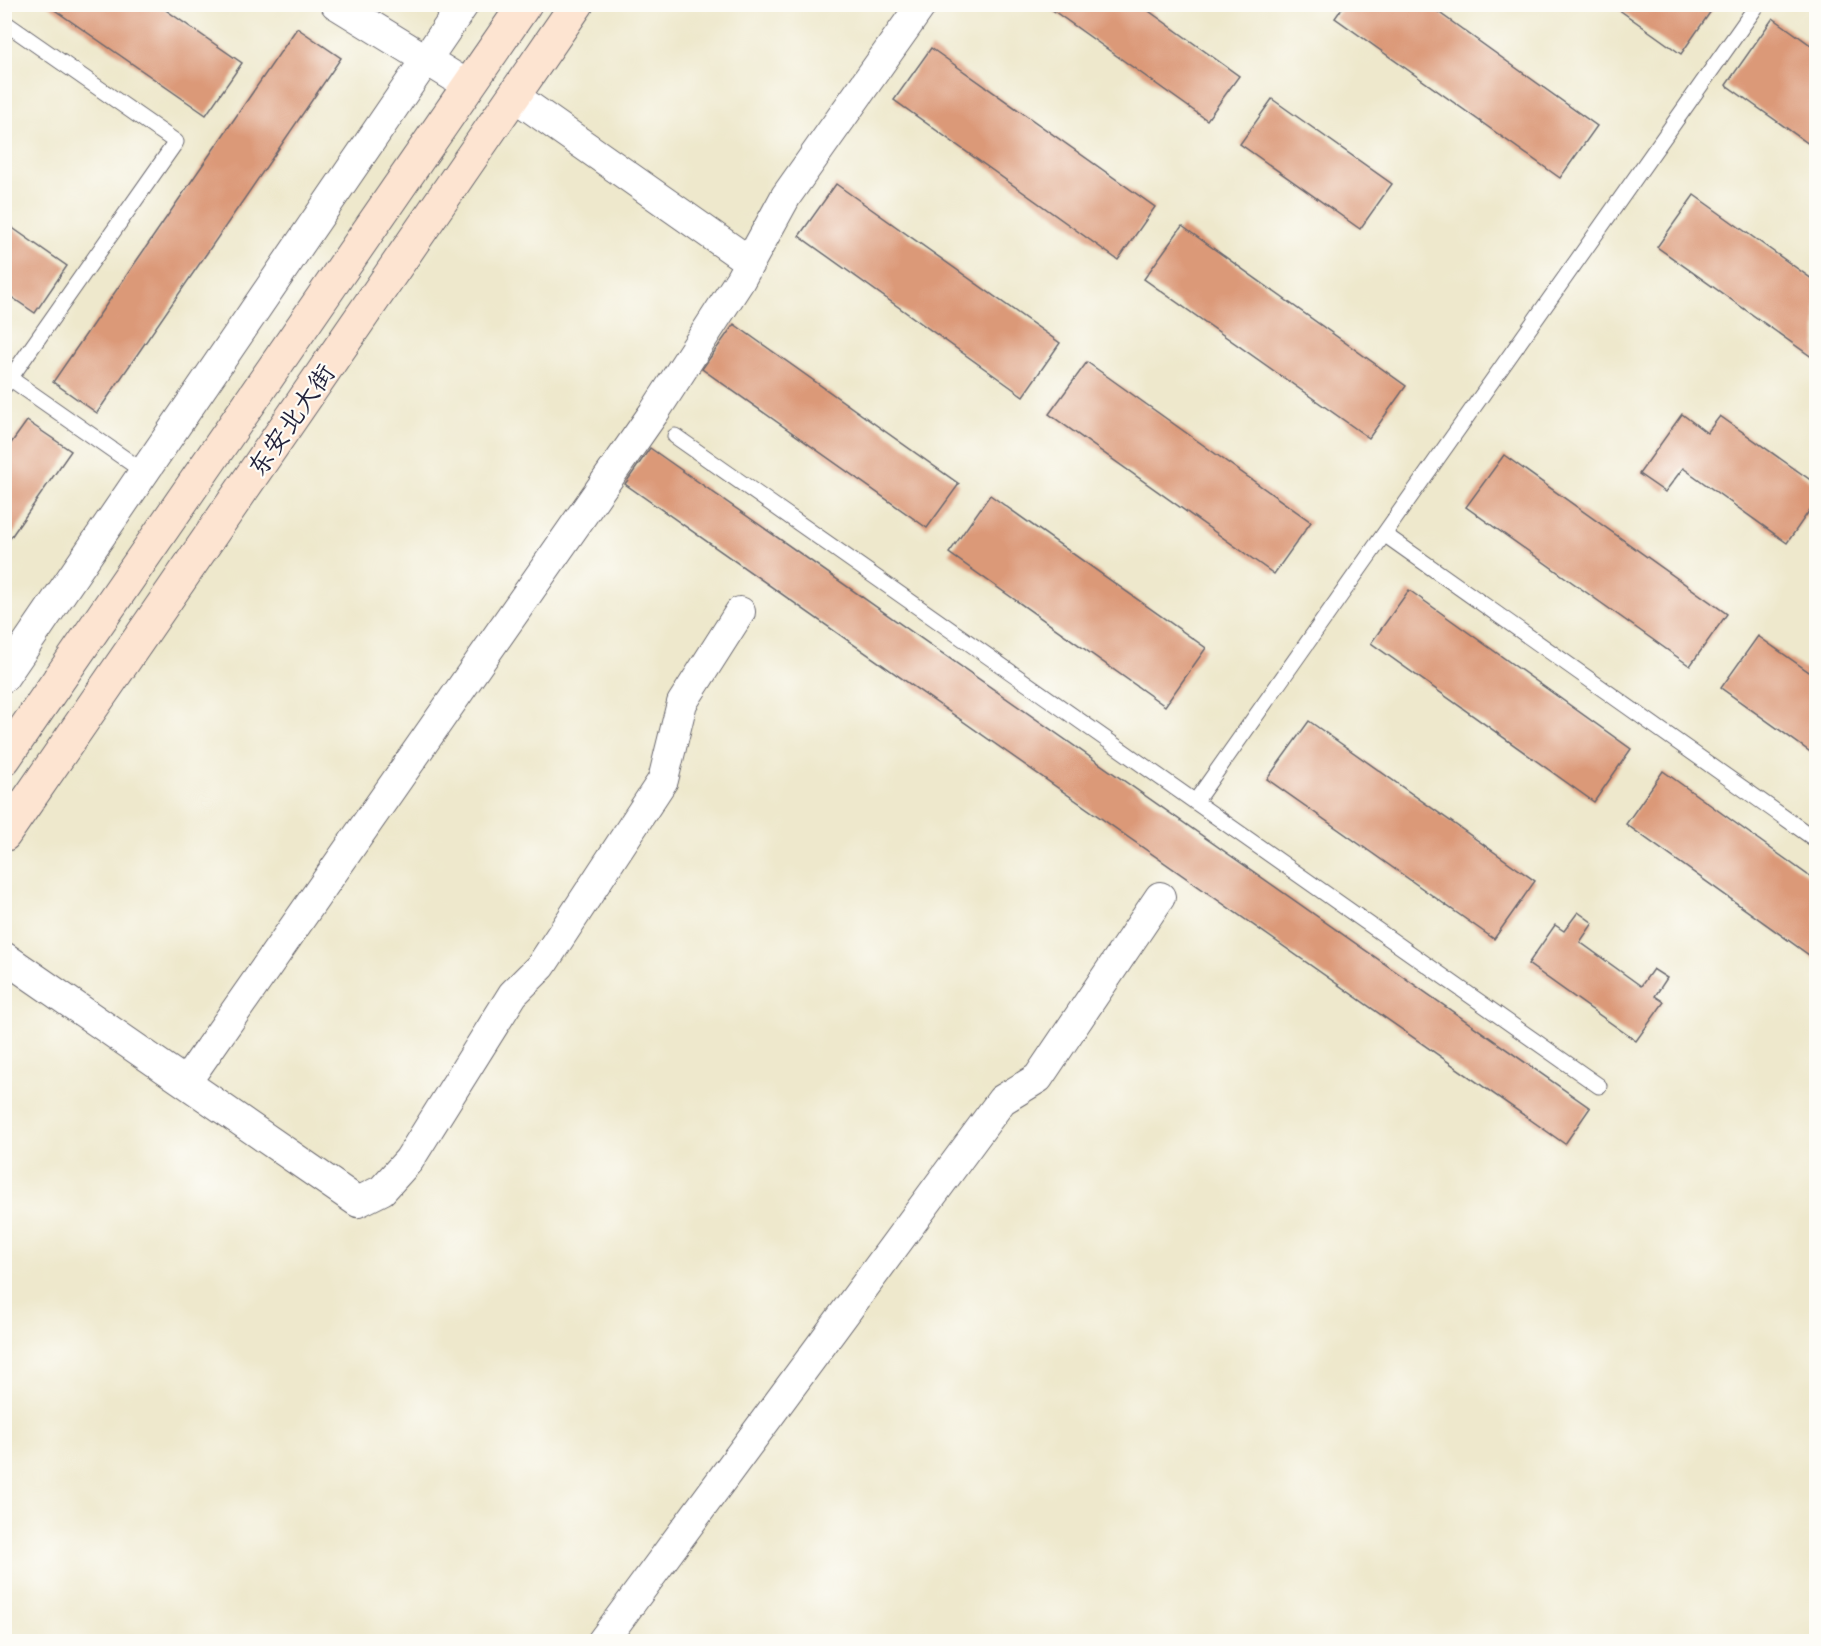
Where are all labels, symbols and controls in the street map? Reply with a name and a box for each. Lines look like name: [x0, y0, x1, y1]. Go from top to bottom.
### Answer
street label: 东安北大街: [241, 358, 341, 482]

